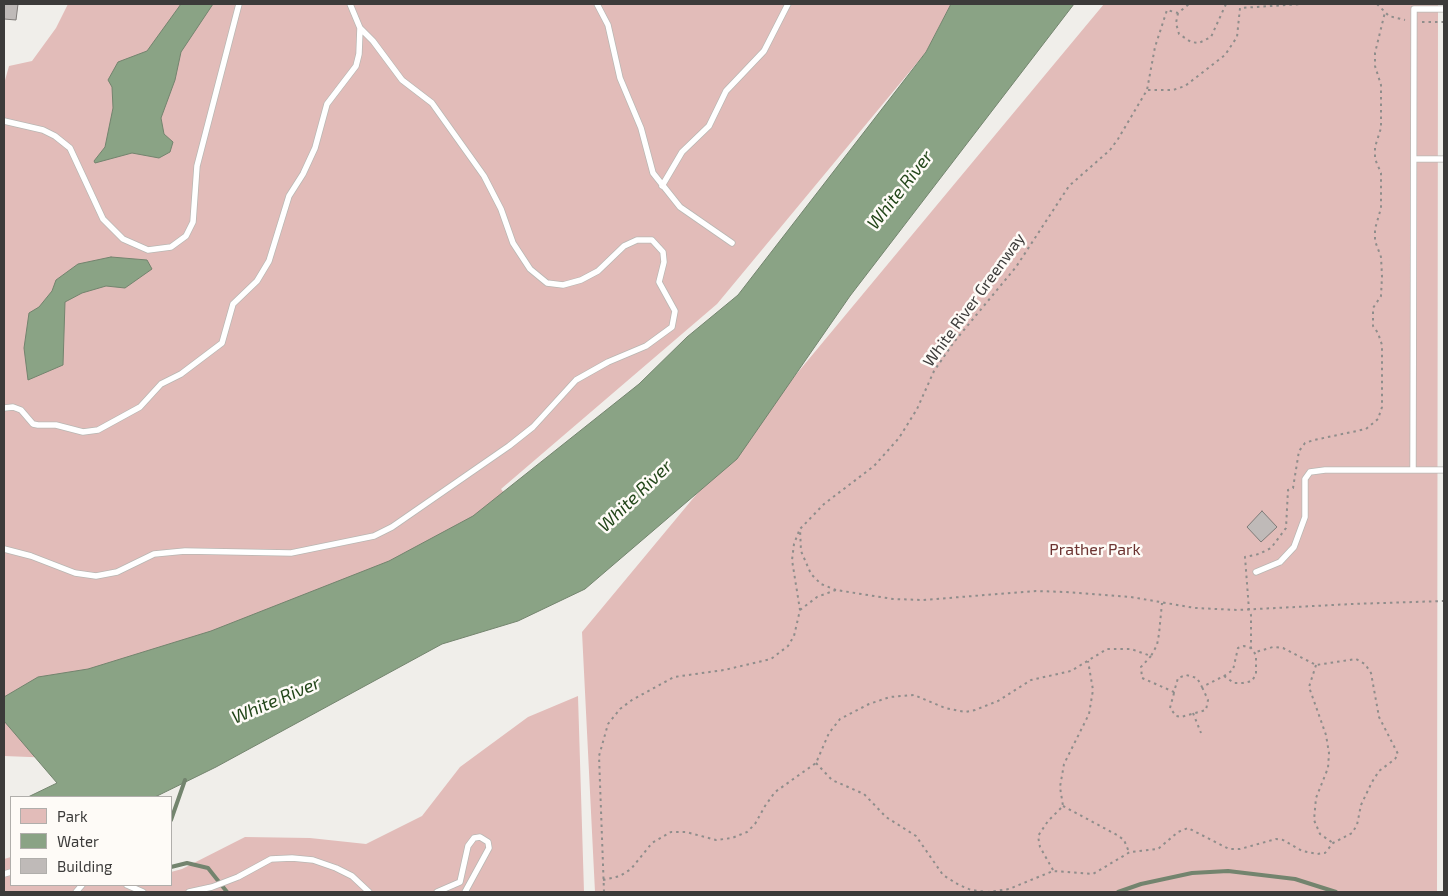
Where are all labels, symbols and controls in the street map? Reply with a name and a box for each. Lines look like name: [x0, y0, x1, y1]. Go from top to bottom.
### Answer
water label: White River: [862, 146, 938, 234]
street label: White River Greenway: [919, 229, 1029, 371]
water label: White River: [594, 456, 676, 536]
park label: Prather Park: [1049, 540, 1141, 560]
water label: White River: [228, 672, 324, 728]
legend: [10, 796, 172, 886]
text: Park: [57, 807, 88, 825]
text: Water: [57, 832, 99, 850]
text: Building: [57, 857, 112, 875]

